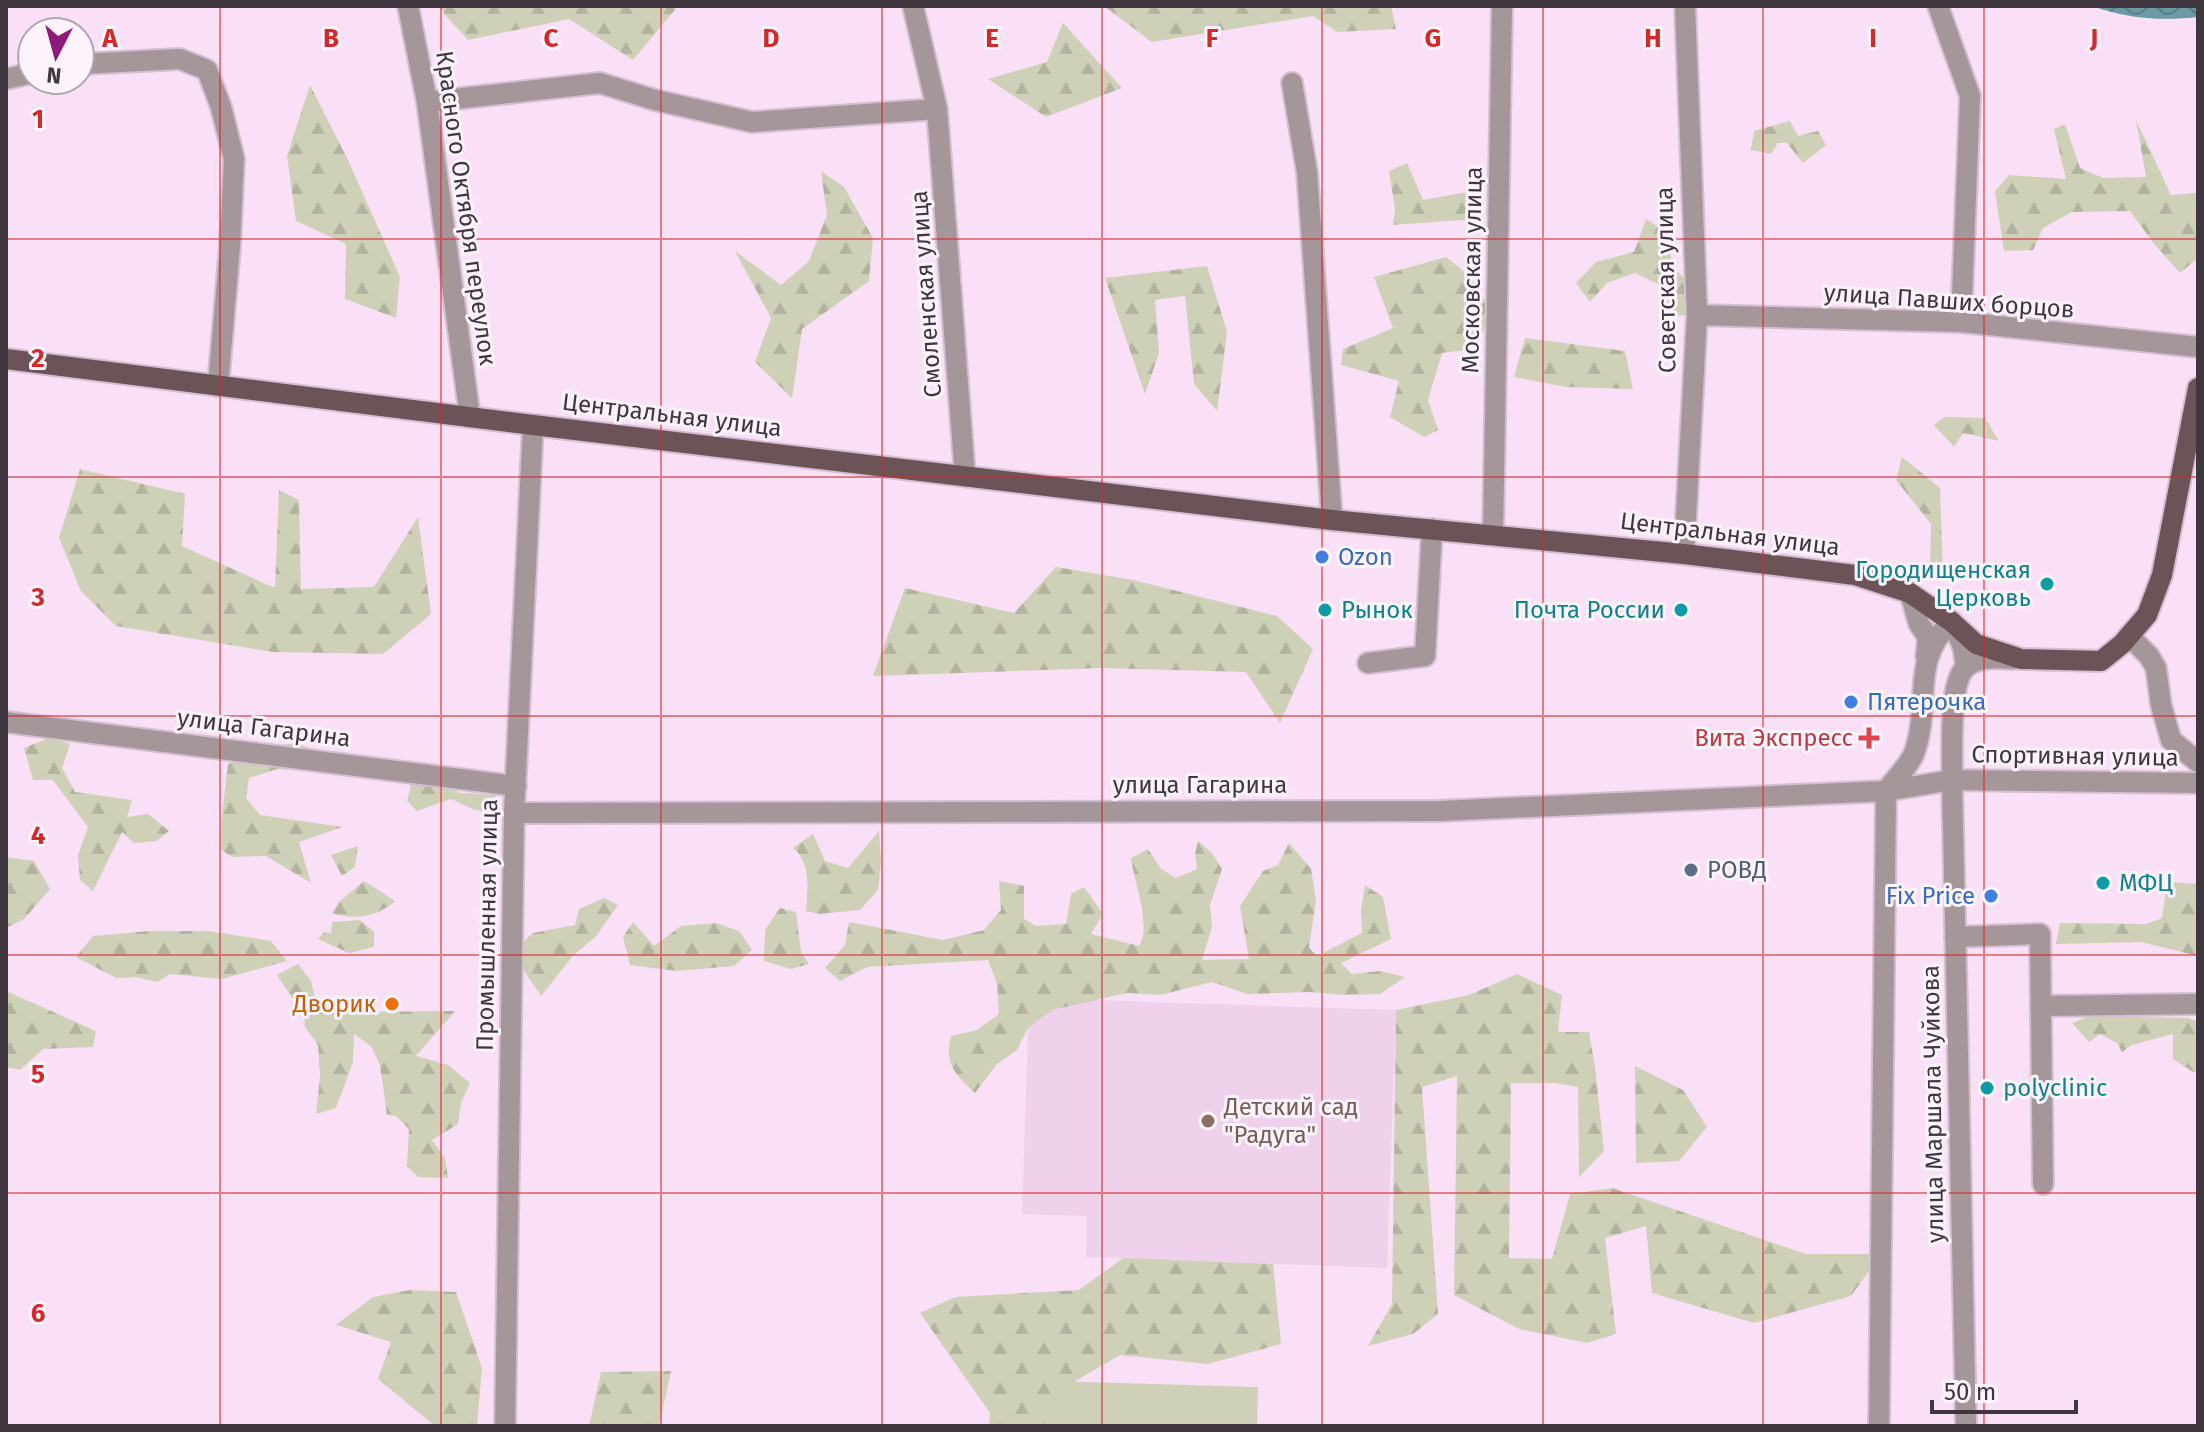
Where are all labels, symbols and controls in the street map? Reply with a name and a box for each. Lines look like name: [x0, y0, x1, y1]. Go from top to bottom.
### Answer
north arrow: [16, 16, 96, 96]
text: A: [101, 23, 118, 54]
text: B: [323, 23, 339, 54]
text: C: [544, 23, 559, 54]
text: D: [763, 23, 780, 54]
text: E: [985, 23, 999, 54]
text: F: [1206, 23, 1219, 54]
text: G: [1425, 23, 1441, 54]
text: H: [1644, 23, 1662, 54]
text: I: [1869, 23, 1877, 54]
text: J: [2089, 23, 2098, 54]
street label: Красного Октября переулок: [430, 49, 502, 368]
text: N: [45, 61, 63, 90]
text: 1: [32, 104, 44, 135]
street label: Московская улица: [1456, 166, 1488, 374]
street label: Советская улица: [1650, 187, 1682, 373]
street label: Смоленская улица: [905, 190, 947, 398]
street label: улица Павших борцов: [1823, 278, 2075, 324]
text: 2: [31, 343, 45, 374]
street label: Центральная улица: [561, 388, 783, 442]
street label: Центральная улица: [1619, 507, 1841, 561]
place label: Ozon: [1338, 543, 1393, 571]
marker: Ozon: [1313, 548, 1331, 566]
place label: Городищенская Церковь: [1855, 556, 2031, 612]
marker: Городищенская Церковь: [2038, 575, 2056, 593]
text: 3: [30, 582, 45, 613]
place label: Рынок: [1341, 596, 1413, 624]
place label: Почта России: [1514, 596, 1665, 624]
marker: Рынок: [1316, 601, 1334, 619]
marker: Почта России: [1672, 601, 1690, 619]
place label: Пятерочка: [1867, 688, 1986, 716]
marker: Пятерочка: [1842, 693, 1860, 711]
street label: улица Гагарина: [176, 703, 352, 753]
place label: Вита Экспресс: [1694, 724, 1853, 752]
marker: Вита Экспресс: [1860, 729, 1878, 747]
street label: Спортивная улица: [1971, 740, 2179, 772]
street label: улица Гагарина: [1113, 771, 1287, 799]
street label: Промышленная улица: [471, 799, 503, 1051]
text: 4: [31, 820, 46, 851]
place label: РОВД: [1707, 856, 1767, 884]
marker: РОВД: [1682, 861, 1700, 879]
place label: МФЦ: [2119, 869, 2173, 897]
marker: МФЦ: [2094, 874, 2112, 892]
place label: Fix Price: [1886, 882, 1975, 910]
marker: Fix Price: [1982, 887, 2000, 905]
street label: улица Маршала Чуйкова: [1917, 965, 1949, 1243]
place label: Дворик: [292, 990, 377, 1018]
marker: Дворик: [383, 995, 401, 1013]
text: 5: [31, 1059, 45, 1090]
place label: polyclinic: [2003, 1074, 2107, 1102]
marker: polyclinic: [1978, 1079, 1996, 1097]
place label: Детский сад "Радуга": [1223, 1093, 1358, 1149]
marker: Детский сад "Радуга": [1199, 1112, 1217, 1130]
text: 6: [31, 1298, 46, 1329]
scale bar: [1932, 1364, 2076, 1414]
text: 50 m: [1944, 1378, 1996, 1406]

